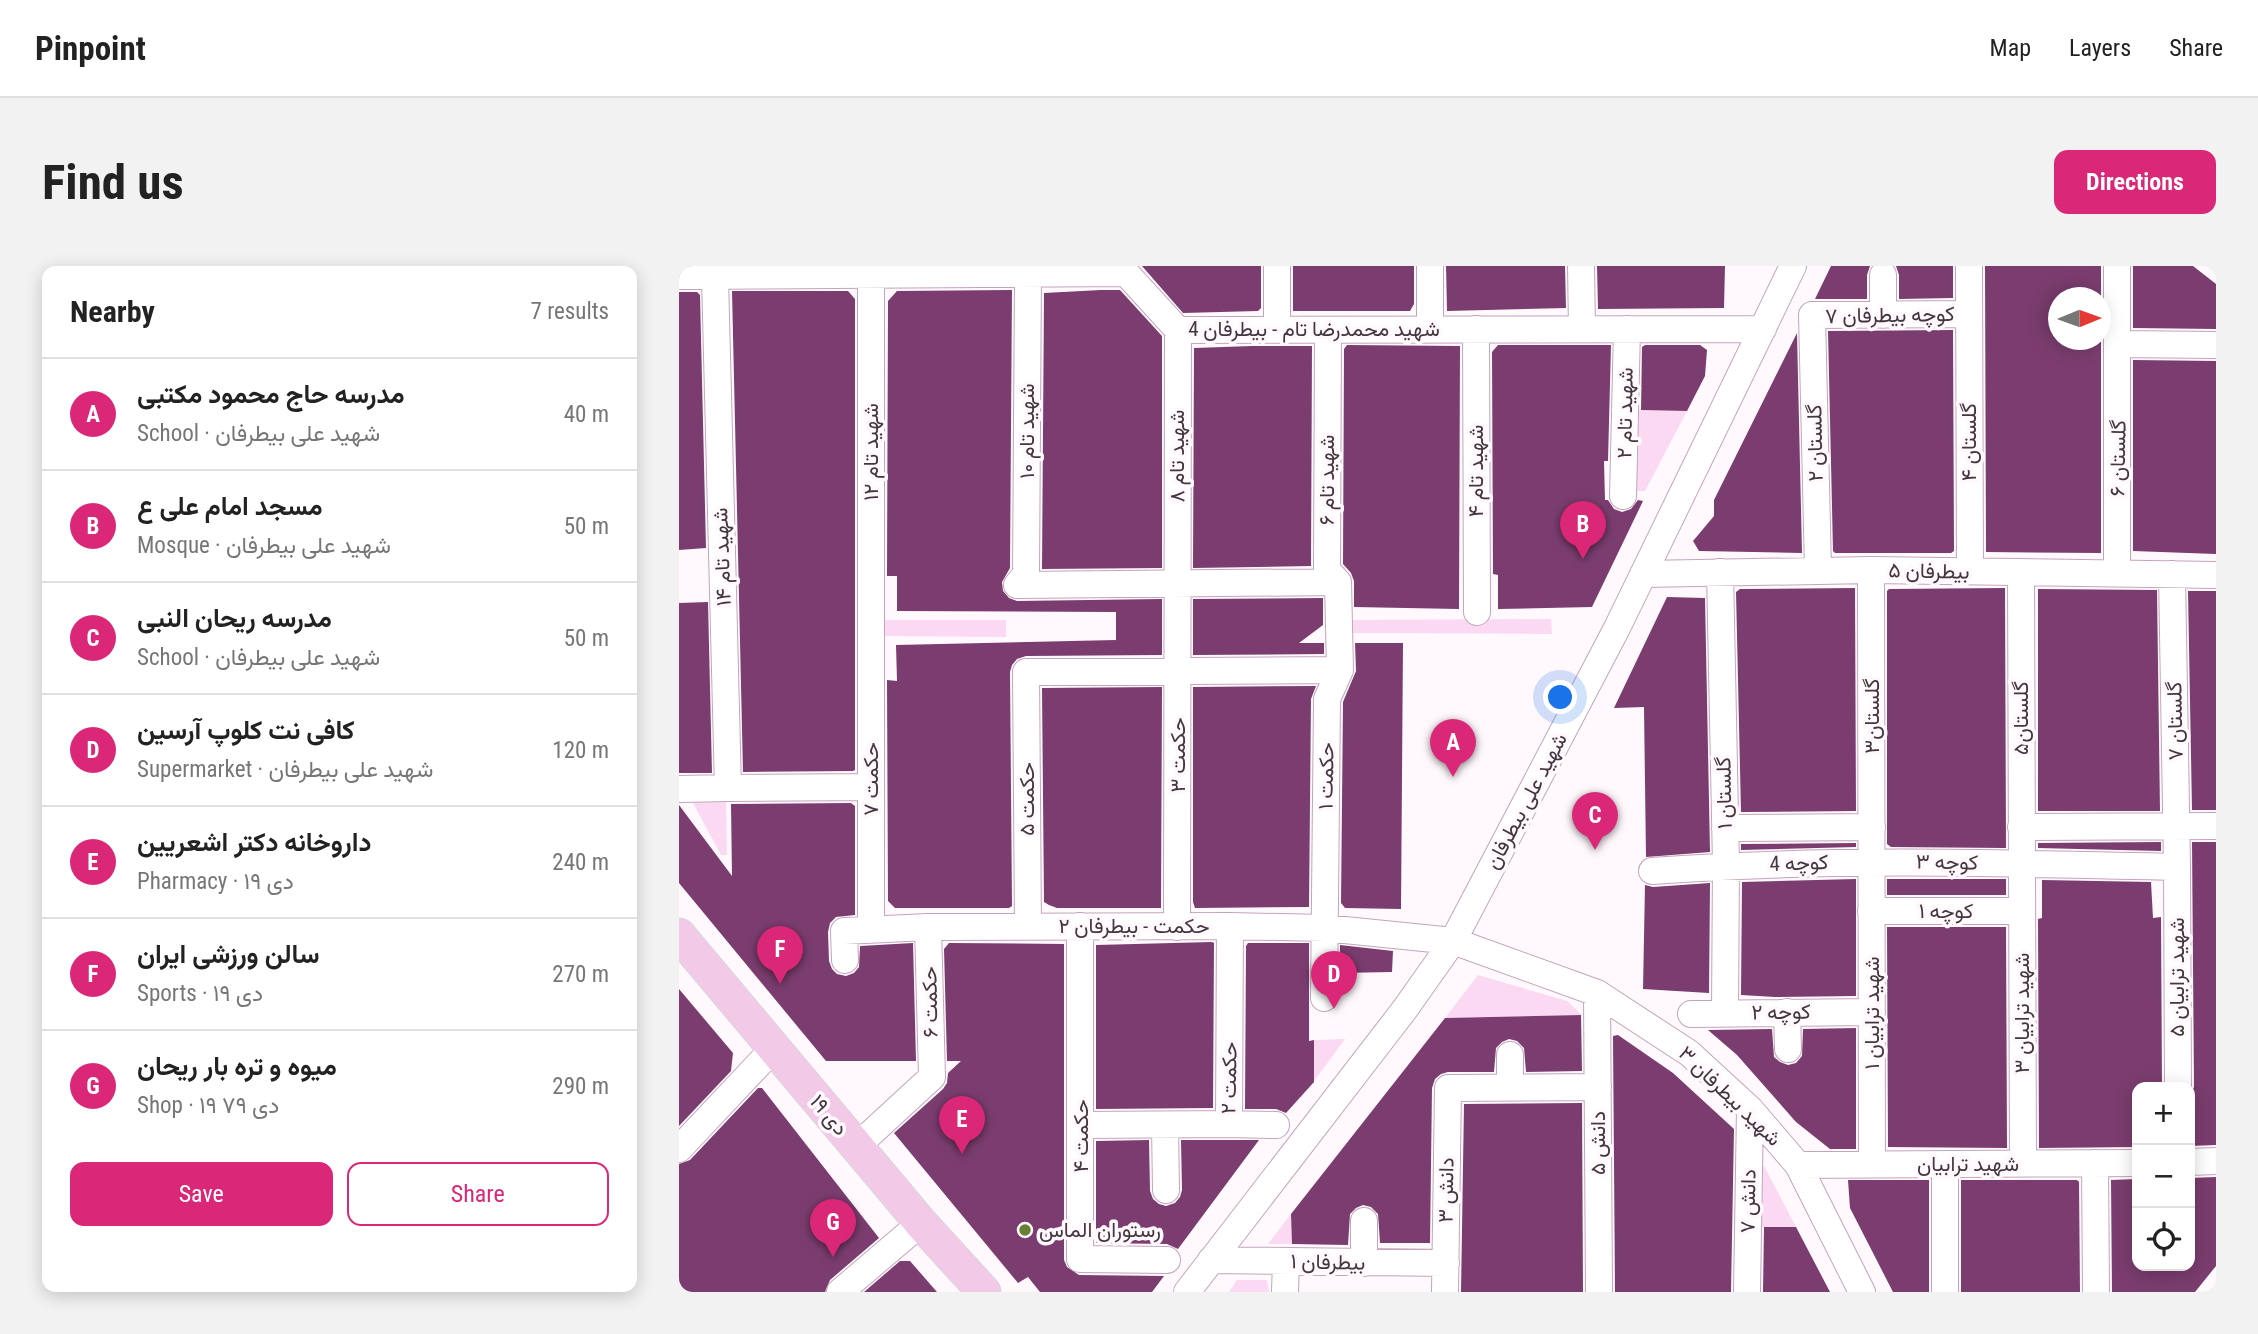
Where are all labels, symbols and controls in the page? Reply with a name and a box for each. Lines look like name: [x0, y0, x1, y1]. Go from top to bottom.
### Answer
text: Pinpoint: [35, 29, 146, 68]
text: Map: [1990, 34, 2031, 62]
text: Layers: [2069, 34, 2131, 62]
text: Share: [2169, 34, 2223, 62]
button: Directions: [2054, 150, 2216, 214]
text: Find us: [42, 154, 184, 211]
north arrow: [2048, 287, 2111, 350]
text: Nearby: [70, 294, 155, 329]
text: 7 results: [531, 298, 609, 325]
street label: کوچه بیطرفان ۷: [1825, 302, 1955, 330]
street label: شهید محمدرضا تام - بیطرفان 4: [1188, 317, 1440, 343]
street label: شهید تام ۲: [1612, 367, 1640, 459]
text: مدرسه حاج محمود مکتبی: [137, 379, 405, 409]
street label: شهید تام ۱۰: [1015, 383, 1041, 479]
text: A: [86, 401, 100, 428]
text: 40 m: [564, 401, 609, 428]
street label: شهید تام ۱۲: [859, 403, 885, 501]
street label: گلستان ۴: [1957, 403, 1981, 481]
street label: گلستان ۲: [1802, 404, 1828, 482]
street label: شهید تام ۸: [1165, 410, 1191, 502]
text: School · شهید علی بیطرفان: [137, 420, 380, 447]
street label: گلستان ۶: [2105, 420, 2131, 496]
street label: شهید تام ۴: [1464, 425, 1490, 517]
street label: شهید تام ۶: [1315, 435, 1341, 525]
text: مسجد امام علی ع: [137, 491, 323, 521]
pin: B: [1560, 501, 1606, 559]
street label: شهید تام ۱۴: [708, 507, 738, 607]
text: B: [87, 513, 99, 540]
text: 50 m: [564, 513, 609, 540]
text: Mosque · شهید علی بیطرفان: [137, 532, 391, 559]
street label: بیطرفان ۵: [1888, 558, 1970, 585]
text: مدرسه ریحان النبی: [137, 603, 332, 633]
text: C: [86, 625, 100, 652]
text: 50 m: [564, 625, 609, 652]
text: School · شهید علی بیطرفان: [137, 644, 380, 671]
street label: گلستان۳: [1860, 678, 1884, 754]
your location: [1543, 680, 1577, 714]
street label: گلستان۵: [2009, 681, 2033, 755]
street label: گلستان ۷: [2162, 681, 2188, 761]
text: کافی نت کلوپ آرسین: [137, 715, 355, 745]
street label: حکمت ۳: [1166, 717, 1190, 793]
pin: A: [1430, 719, 1476, 777]
street label: شهید علی بیطرفان: [1480, 729, 1573, 874]
text: D: [87, 737, 100, 764]
text: 120 m: [552, 737, 609, 764]
street label: حکمت ۷: [859, 742, 883, 816]
street label: حکمت ۱: [1313, 742, 1339, 810]
text: Supermarket · شهید علی بیطرفان: [137, 756, 433, 783]
street label: گلستان ۱: [1711, 757, 1737, 829]
street label: حکمت ۵: [1015, 762, 1039, 836]
pin: C: [1572, 792, 1618, 850]
text: داروخانه دکتر اشعریین: [137, 827, 371, 857]
text: E: [87, 849, 99, 876]
text: 240 m: [552, 849, 609, 876]
street label: کوچه ۳: [1916, 849, 1978, 877]
street label: کوچه 4: [1769, 850, 1829, 878]
text: Pharmacy · ۱۹ دی: [137, 868, 294, 895]
street label: کوچه ۱: [1919, 899, 1973, 925]
street label: حکمت - بیطرفان ۲: [1059, 914, 1209, 939]
street label: شهید ترابیان ۵: [2165, 917, 2190, 1037]
pin: F: [757, 926, 803, 984]
text: سالن ورزشی ایران: [137, 939, 319, 969]
pin: D: [1311, 951, 1357, 1009]
street label: شهید ترابیان ۳: [2010, 953, 2035, 1073]
street label: شهید ترابیان ۱: [1860, 956, 1885, 1070]
text: F: [88, 961, 98, 988]
text: 270 m: [552, 961, 609, 988]
street label: حکمت ۶: [917, 966, 943, 1038]
text: Sports · ۱۹ دی: [137, 980, 263, 1007]
street label: کوچه ۲: [1751, 999, 1811, 1027]
street label: شهید بیطرفان ۳: [1673, 1041, 1786, 1152]
street label: حکمت ۲: [1216, 1042, 1242, 1114]
text: میوه و تره بار ریحان: [137, 1051, 337, 1081]
text: G: [86, 1073, 100, 1100]
text: 290 m: [552, 1073, 609, 1100]
map controls: [2132, 1082, 2195, 1271]
button: +: [2132, 1082, 2195, 1145]
street label: ۱۹ دی: [805, 1090, 853, 1140]
text: Shop · ۱۹ دی ۷۹: [137, 1092, 279, 1119]
pin: E: [939, 1096, 985, 1154]
street label: حکمت ۴: [1069, 1099, 1093, 1173]
street label: دانش ۵: [1586, 1111, 1610, 1175]
button: −: [2132, 1145, 2195, 1208]
street label: شهید ترابیان: [1917, 1152, 2019, 1177]
street label: دانش ۳: [1433, 1157, 1459, 1223]
button: Save: [70, 1162, 333, 1226]
button: Share: [347, 1162, 609, 1226]
street label: دانش ۷: [1735, 1169, 1761, 1233]
pin: G: [810, 1199, 856, 1257]
button: locate: [2132, 1208, 2195, 1271]
place label: رستوران الماس: [1039, 1218, 1161, 1243]
marker: رستوران الماس: [1017, 1222, 1033, 1238]
street label: بیطرفان ۱: [1290, 1249, 1366, 1276]

